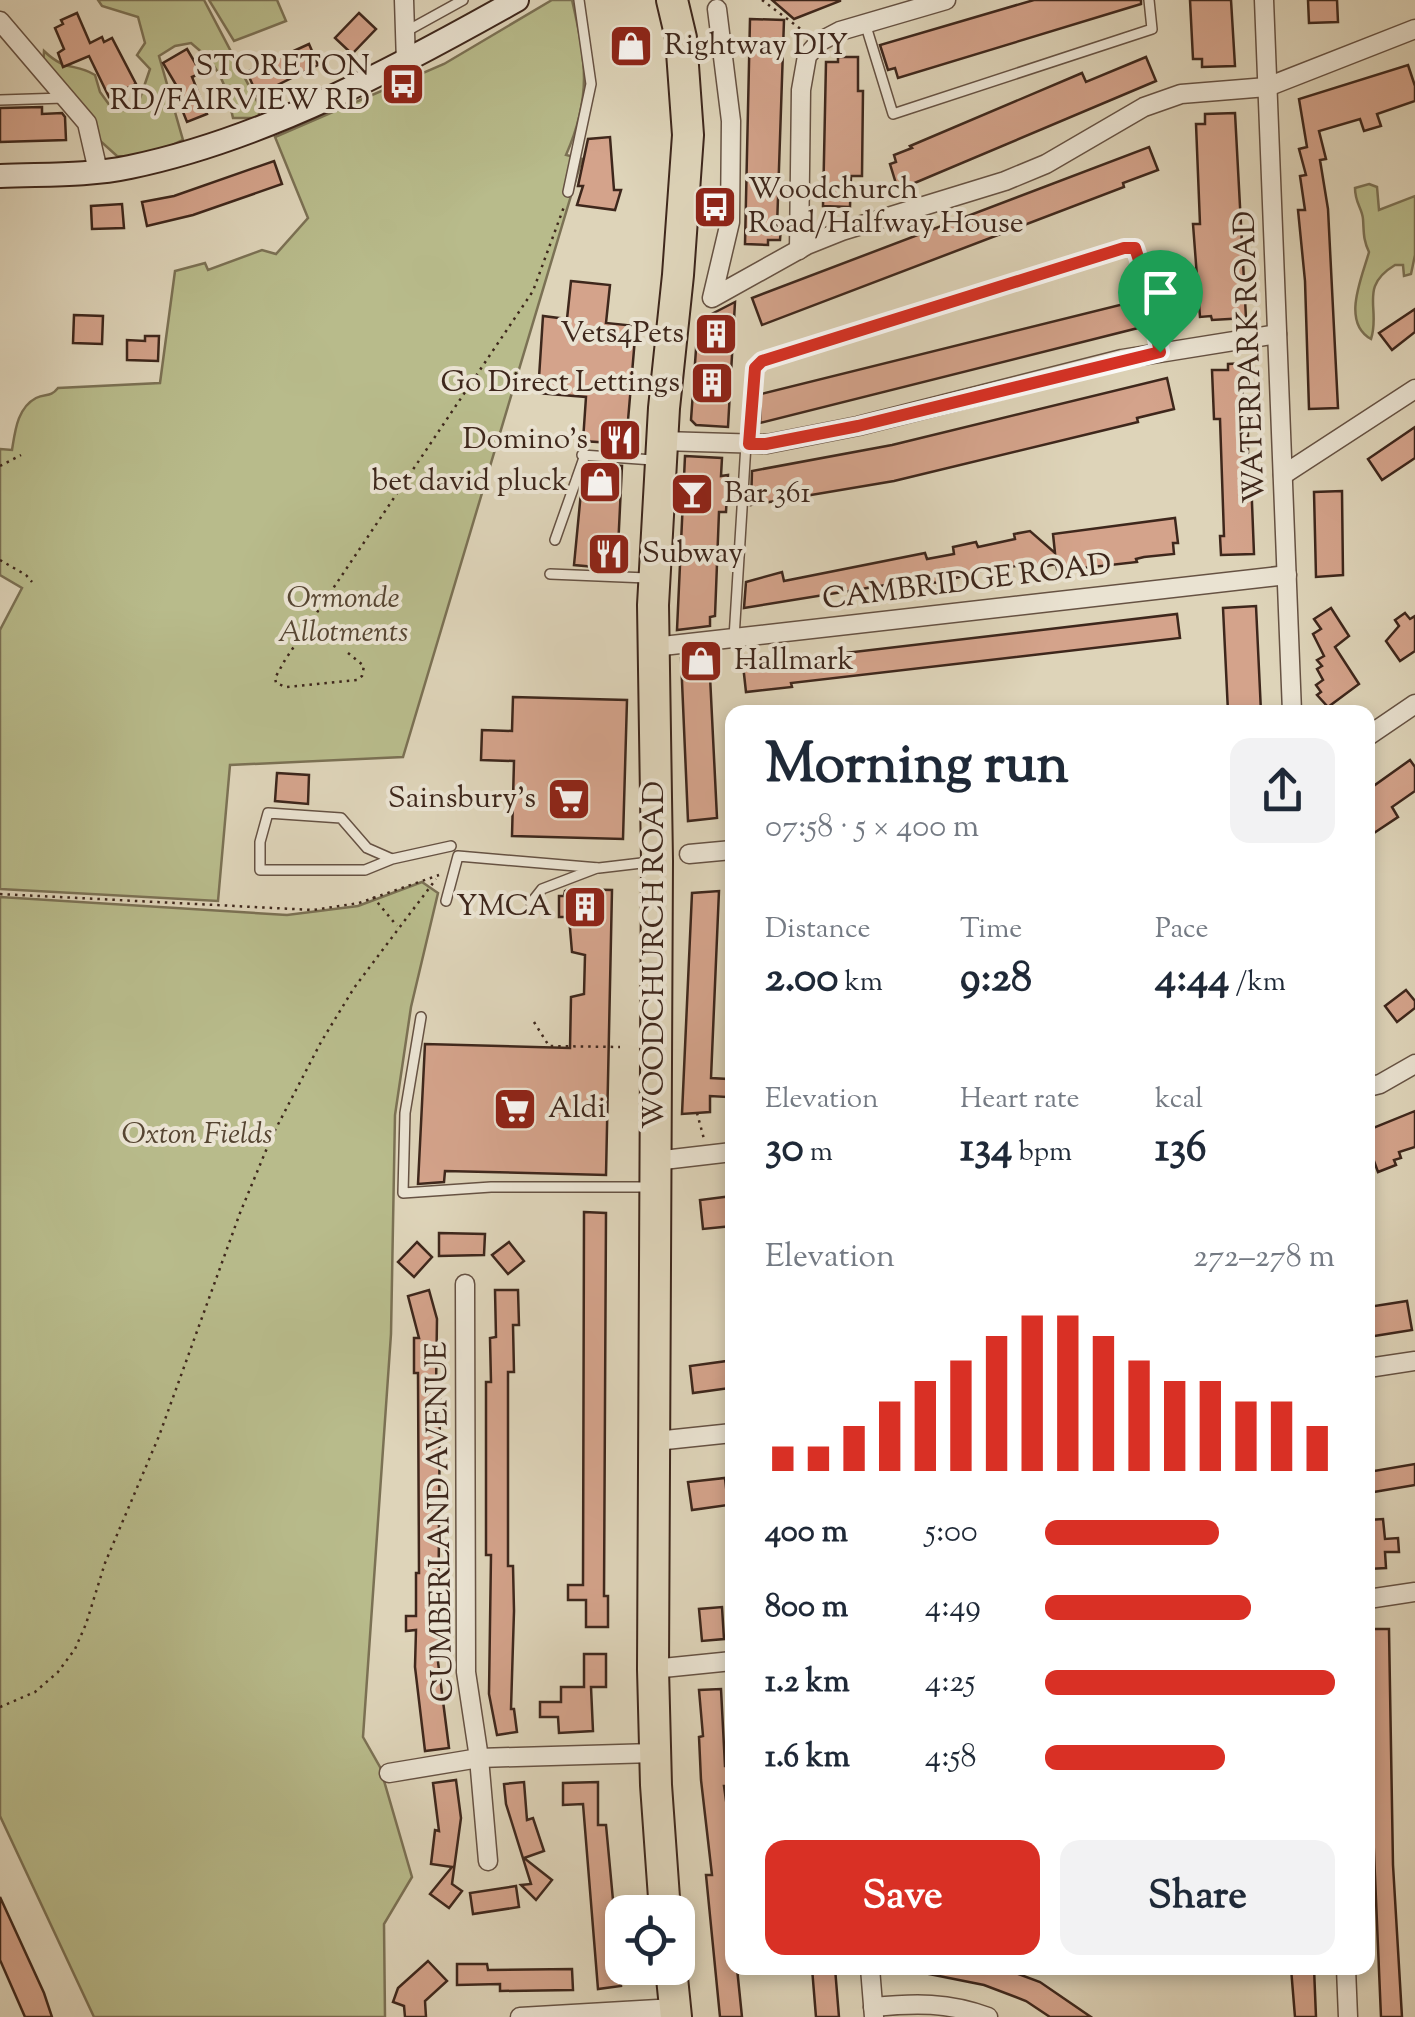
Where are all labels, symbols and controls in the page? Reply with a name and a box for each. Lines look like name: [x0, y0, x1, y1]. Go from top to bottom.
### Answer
shop icon: Rightway DIY: [608, 23, 654, 69]
place label: Rightway DIY: [664, 25, 848, 68]
place label: STORETON RD/FAIRVIEW RD: [110, 46, 370, 123]
bus stop icon: STORETON RD/FAIRVIEW RD: [380, 61, 426, 107]
place label: Woodchurch Road/Halfway House: [748, 169, 1024, 246]
bus stop icon: Woodchurch Road/Halfway House: [692, 184, 738, 230]
street label: WATERPARK ROAD: [1224, 210, 1278, 504]
pin: [1118, 250, 1203, 353]
icon: arrive: [1133, 265, 1188, 320]
building icon: Vets4Pets: [693, 311, 739, 357]
place label: Vets4Pets: [560, 313, 684, 356]
building icon: Go Direct Lettings: [689, 360, 735, 406]
place label: Go Direct Lettings: [440, 362, 680, 405]
restaurant icon: Domino's: [597, 417, 643, 463]
place label: Domino's: [463, 419, 588, 462]
shop icon: bet david pluck: [577, 459, 623, 505]
place label: bet david pluck: [372, 461, 568, 504]
bar icon: Bar 361: [669, 471, 715, 517]
place label: Bar 361: [724, 473, 811, 516]
restaurant icon: Subway: [586, 531, 632, 577]
place label: Subway: [642, 533, 743, 576]
street label: CAMBRIDGE ROAD: [820, 544, 1114, 622]
park label: Ormonde Allotments: [278, 578, 408, 655]
shop icon: Hallmark: [678, 638, 724, 684]
place label: Hallmark: [734, 640, 854, 683]
text: Morning run: [765, 728, 1069, 807]
button: share: [1230, 738, 1335, 843]
supermarket icon: Sainsbury's: [546, 776, 592, 822]
place label: Sainsbury's: [388, 778, 536, 821]
street label: WOODCHURCH ROAD: [634, 781, 677, 1129]
text: 07:58 · 5 × 400 m: [765, 805, 979, 851]
building icon: YMCA: [562, 884, 608, 930]
place label: YMCA: [456, 886, 552, 929]
text: Distance: [765, 910, 871, 950]
text: Time: [960, 910, 1022, 950]
text: Pace: [1155, 910, 1209, 950]
text: 2.00: [765, 950, 839, 1010]
text: 9:28: [960, 950, 1032, 1010]
text: 4:44: [1155, 950, 1229, 1010]
text: km: [839, 963, 883, 1003]
text: /km: [1229, 963, 1286, 1003]
text: Elevation: [765, 1080, 879, 1120]
text: Heart rate: [960, 1080, 1080, 1120]
text: kcal: [1155, 1080, 1203, 1120]
supermarket icon: Aldi: [492, 1086, 538, 1132]
place label: Aldi: [548, 1088, 606, 1131]
park label: Oxton Fields: [122, 1114, 272, 1157]
text: 30: [765, 1120, 804, 1180]
text: 134: [960, 1120, 1012, 1180]
text: 136: [1155, 1120, 1207, 1180]
text: m: [804, 1133, 833, 1173]
text: bpm: [1012, 1133, 1072, 1173]
text: Elevation: [765, 1235, 895, 1281]
text: 272–278 m: [1193, 1235, 1335, 1281]
street label: CUMBERLAND AVENUE: [416, 1341, 466, 1703]
text: 400 m: [765, 1510, 848, 1556]
text: 5:00: [925, 1510, 978, 1556]
text: 800 m: [765, 1585, 848, 1631]
text: 4:49: [925, 1585, 981, 1631]
text: 1.2 km: [765, 1660, 850, 1706]
text: 4:25: [925, 1660, 975, 1706]
text: 1.6 km: [765, 1735, 850, 1781]
text: 4:58: [925, 1735, 976, 1781]
button: Save: [765, 1840, 1040, 1955]
button: Share: [1060, 1840, 1335, 1955]
map controls: [605, 1895, 695, 1985]
button: locate: [605, 1895, 695, 1985]

